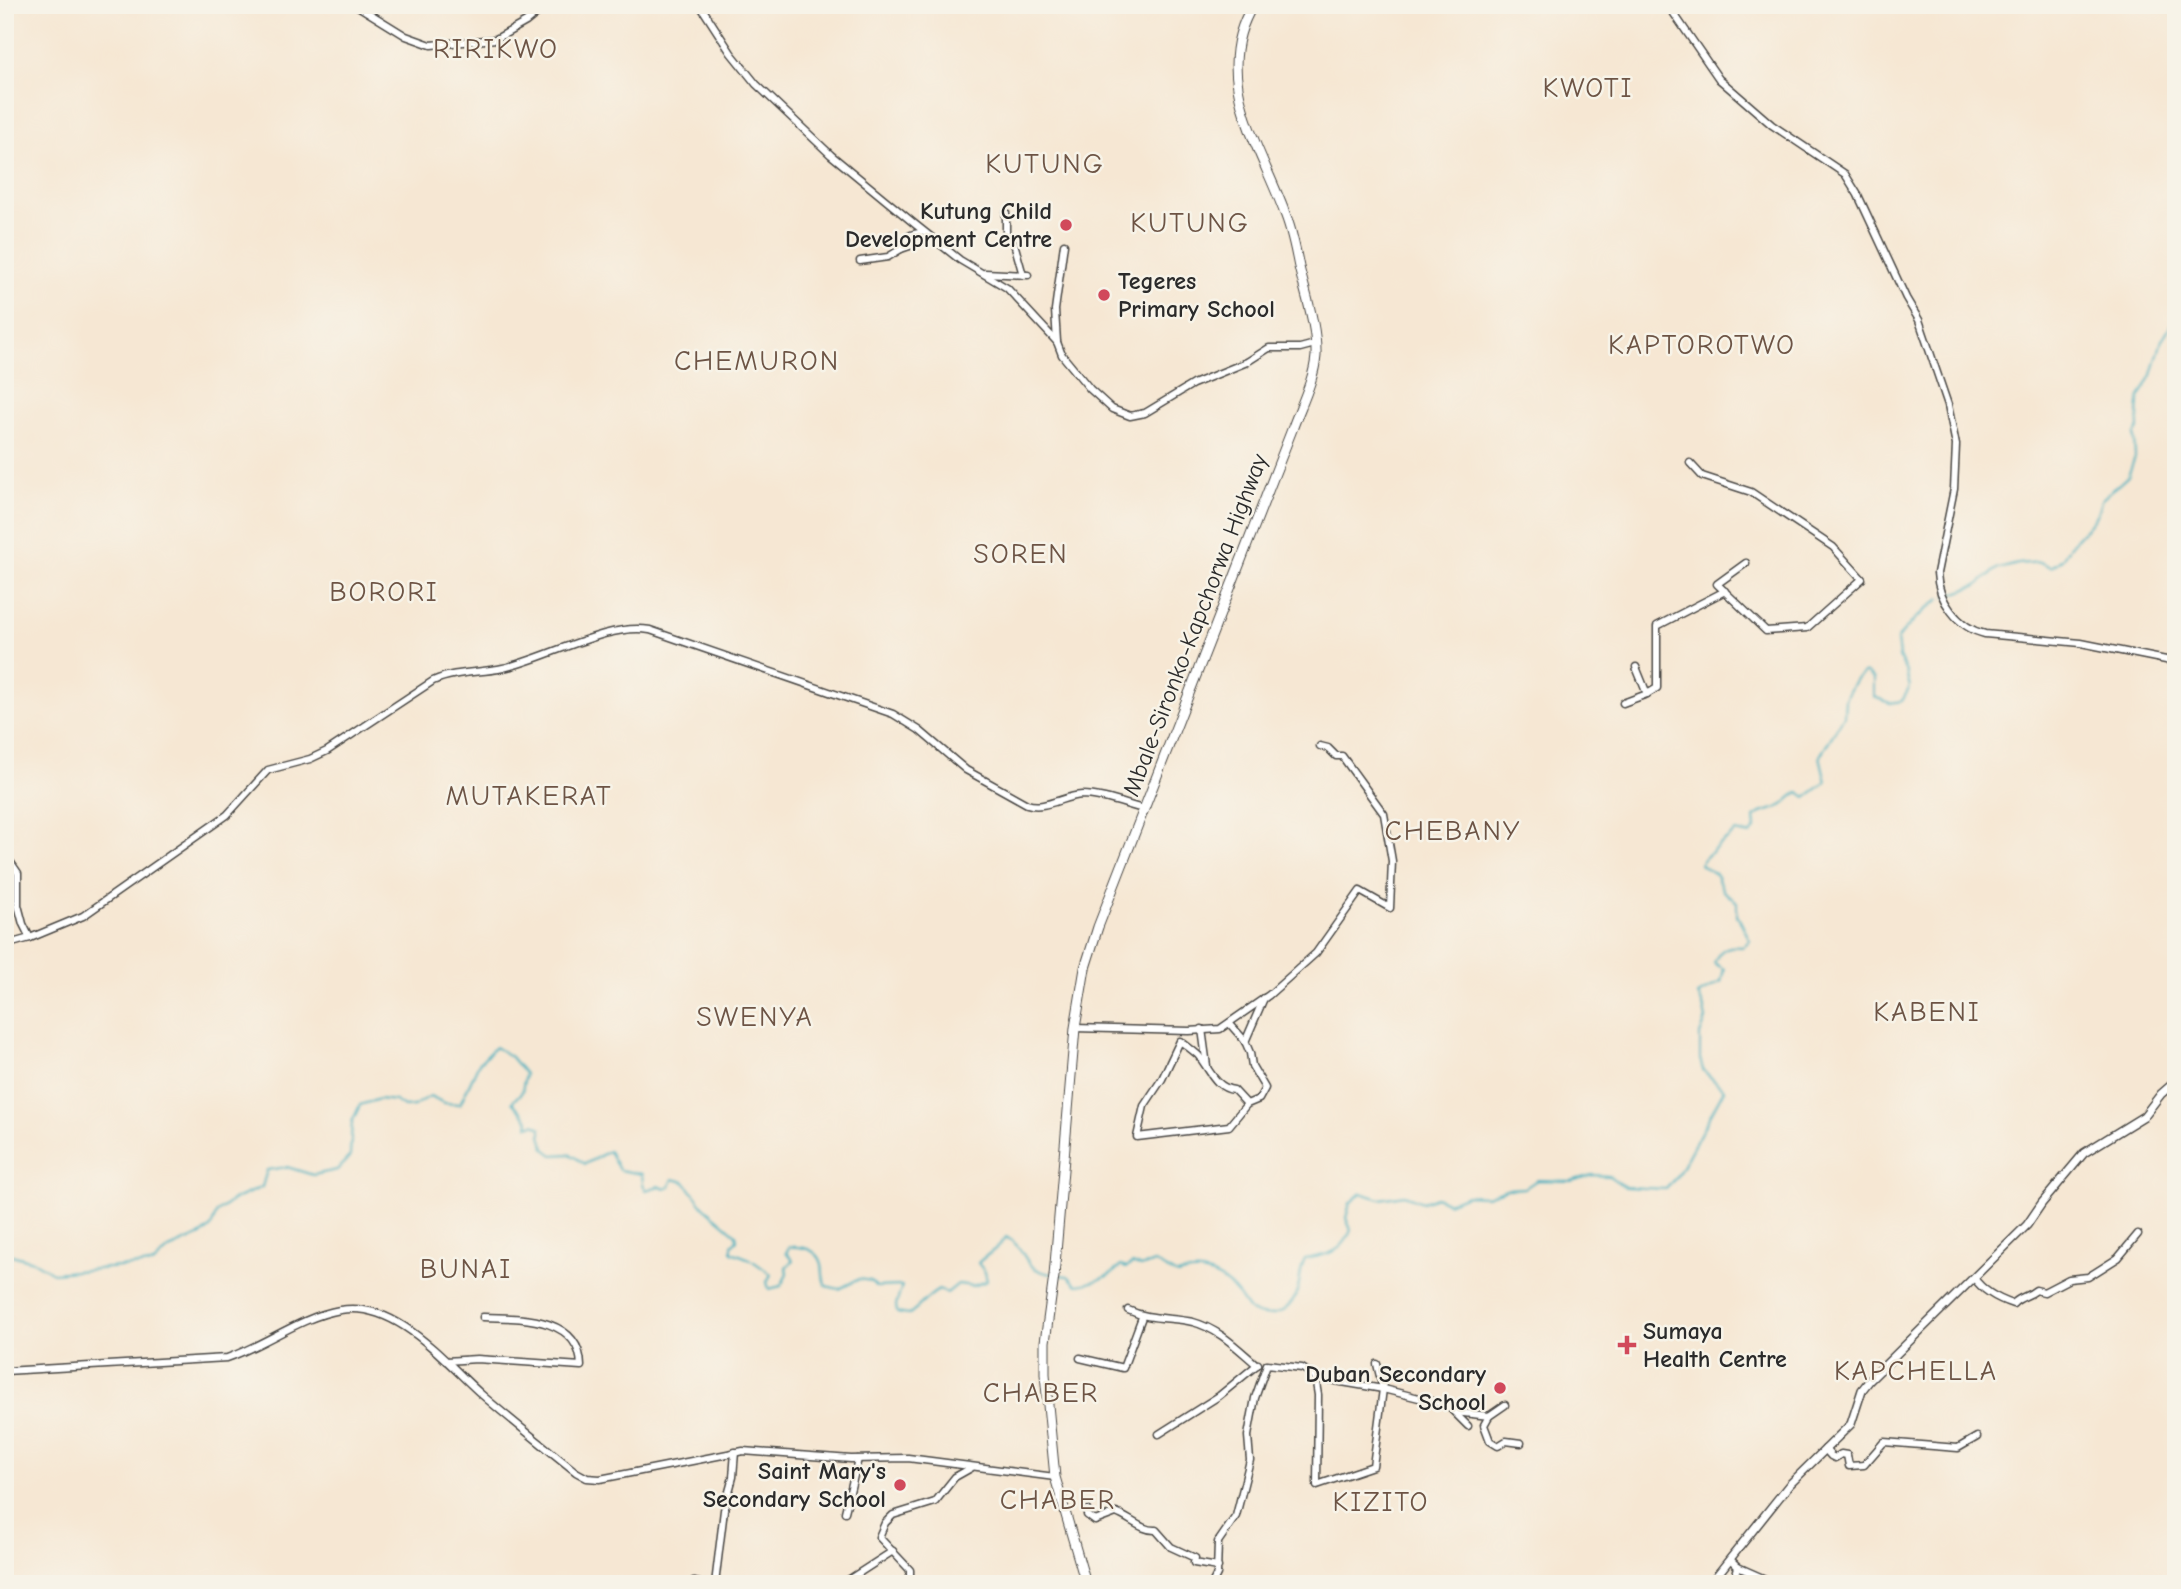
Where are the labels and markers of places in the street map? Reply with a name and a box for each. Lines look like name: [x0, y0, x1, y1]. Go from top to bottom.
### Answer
place label: Kutung Child Development Centre: [845, 197, 1052, 253]
marker: Kutung Child Development Centre: [1058, 217, 1074, 233]
place label: Tegeres Primary School: [1118, 267, 1275, 323]
marker: Tegeres Primary School: [1096, 287, 1112, 303]
place label: Sumaya Health Centre: [1643, 1317, 1787, 1373]
marker: Sumaya Health Centre: [1617, 1335, 1637, 1355]
place label: Duban Secondary School: [1305, 1360, 1486, 1416]
marker: Duban Secondary School: [1492, 1380, 1508, 1396]
place label: Saint Mary's Secondary School: [703, 1457, 886, 1513]
marker: Saint Mary's Secondary School: [892, 1477, 908, 1493]

